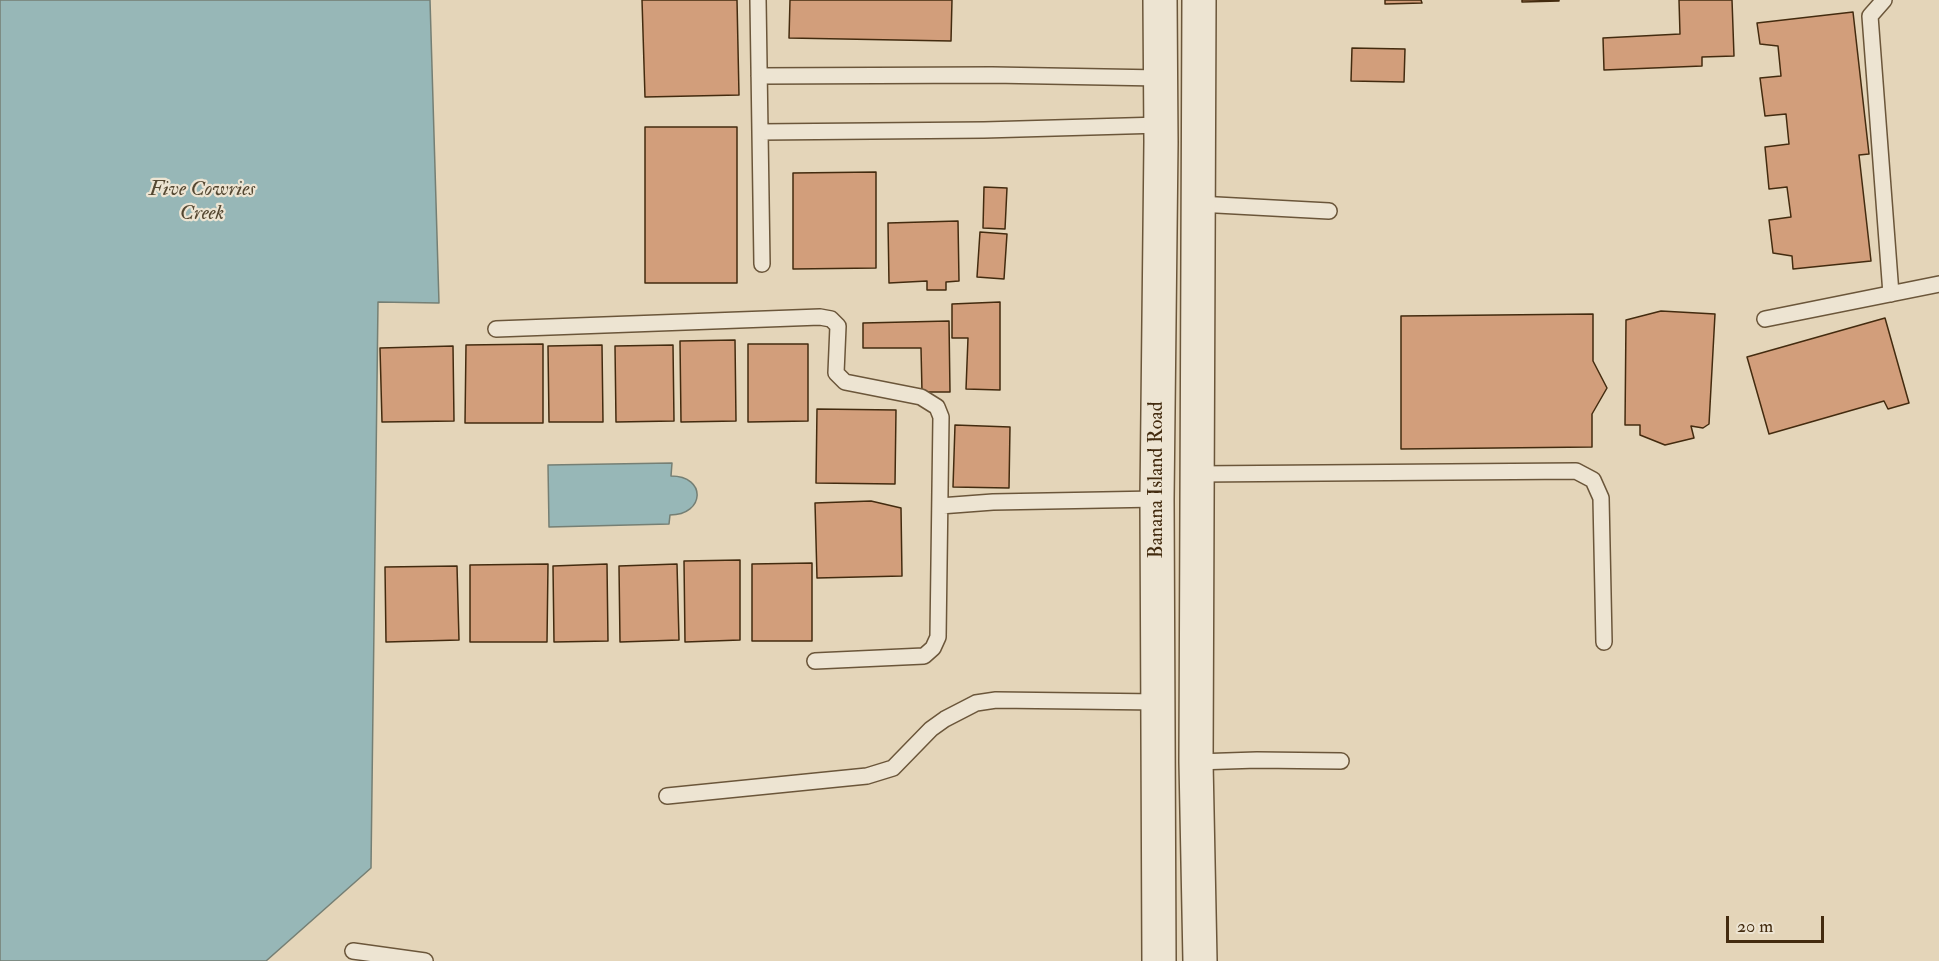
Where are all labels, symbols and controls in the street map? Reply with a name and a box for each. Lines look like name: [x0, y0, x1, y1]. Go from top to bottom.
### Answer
water label: Five Cowries Creek: [149, 177, 255, 227]
street label: Banana Island Road: [1146, 402, 1170, 558]
scale bar: [1729, 904, 1826, 942]
text: 20 m: [1737, 915, 1773, 938]

